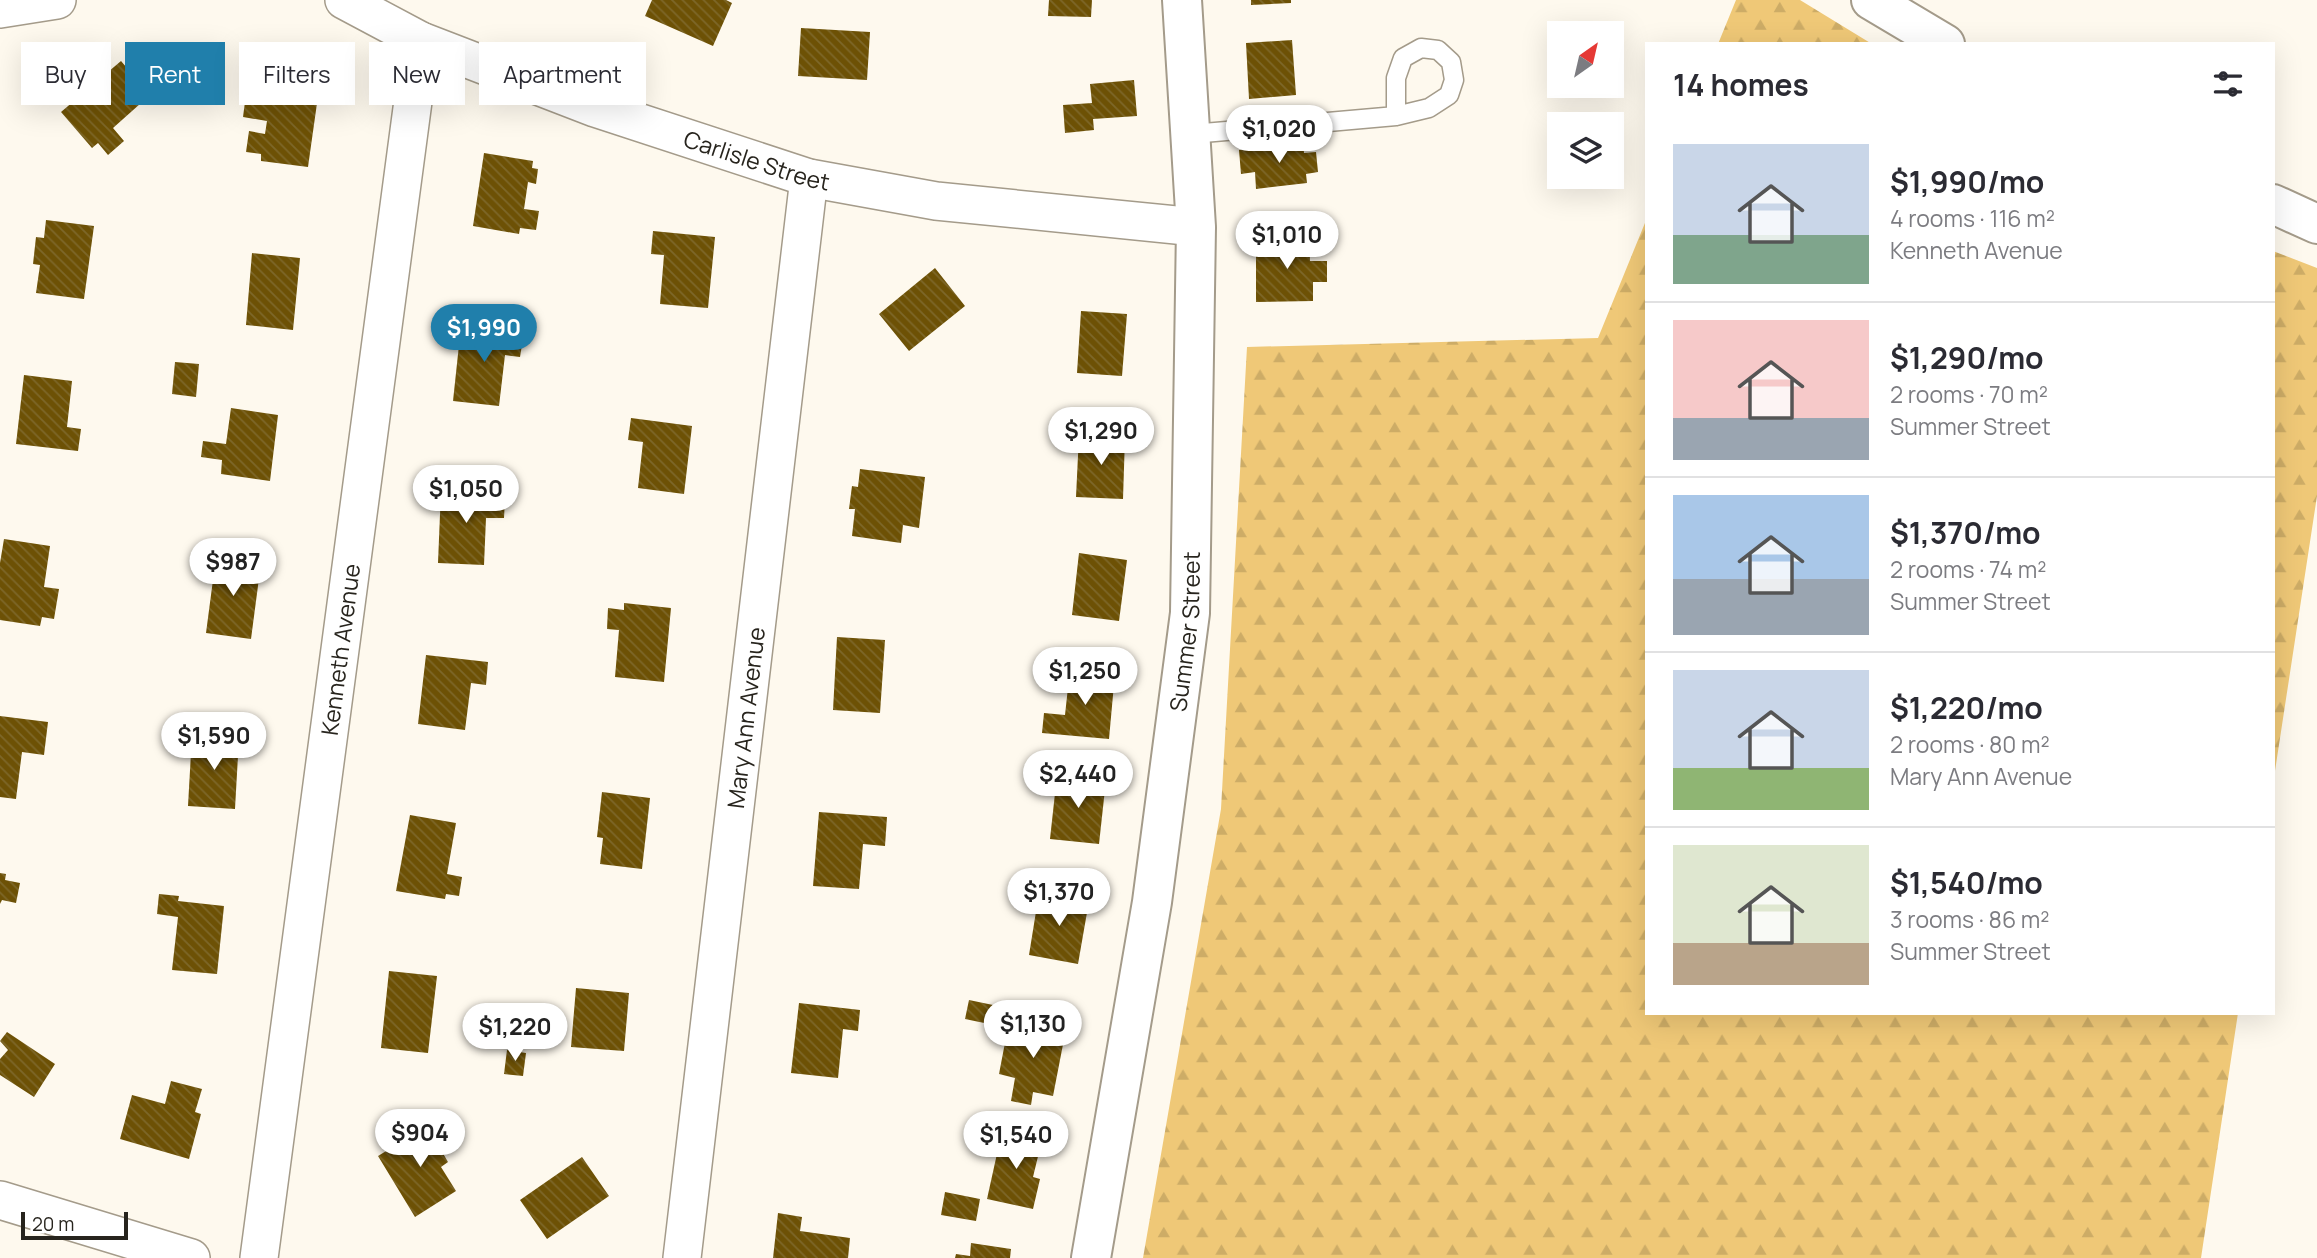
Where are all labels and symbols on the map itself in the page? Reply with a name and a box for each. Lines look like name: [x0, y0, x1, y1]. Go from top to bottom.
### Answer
north arrow: [1547, 21, 1624, 98]
pin: $1,020: [1222, 106, 1336, 165]
street label: Carlisle Street: [680, 122, 832, 197]
pin: $1,010: [1230, 212, 1344, 271]
pin: $1,990: [427, 304, 541, 364]
pin: $1,290: [1044, 407, 1158, 467]
pin: $1,050: [409, 466, 523, 525]
pin: $987: [192, 538, 274, 598]
street label: Summer Street: [1161, 551, 1207, 713]
street label: Kenneth Avenue: [313, 562, 367, 737]
street label: Mary Ann Avenue: [719, 625, 772, 810]
pin: $1,250: [1028, 648, 1142, 707]
pin: $1,590: [157, 712, 271, 772]
pin: $2,440: [1021, 750, 1135, 810]
pin: $1,370: [1002, 869, 1116, 928]
pin: $1,130: [976, 1000, 1090, 1060]
pin: $1,220: [458, 1004, 572, 1063]
pin: $904: [379, 1110, 461, 1169]
pin: $1,540: [959, 1112, 1073, 1171]
scale bar: [21, 1209, 128, 1241]

